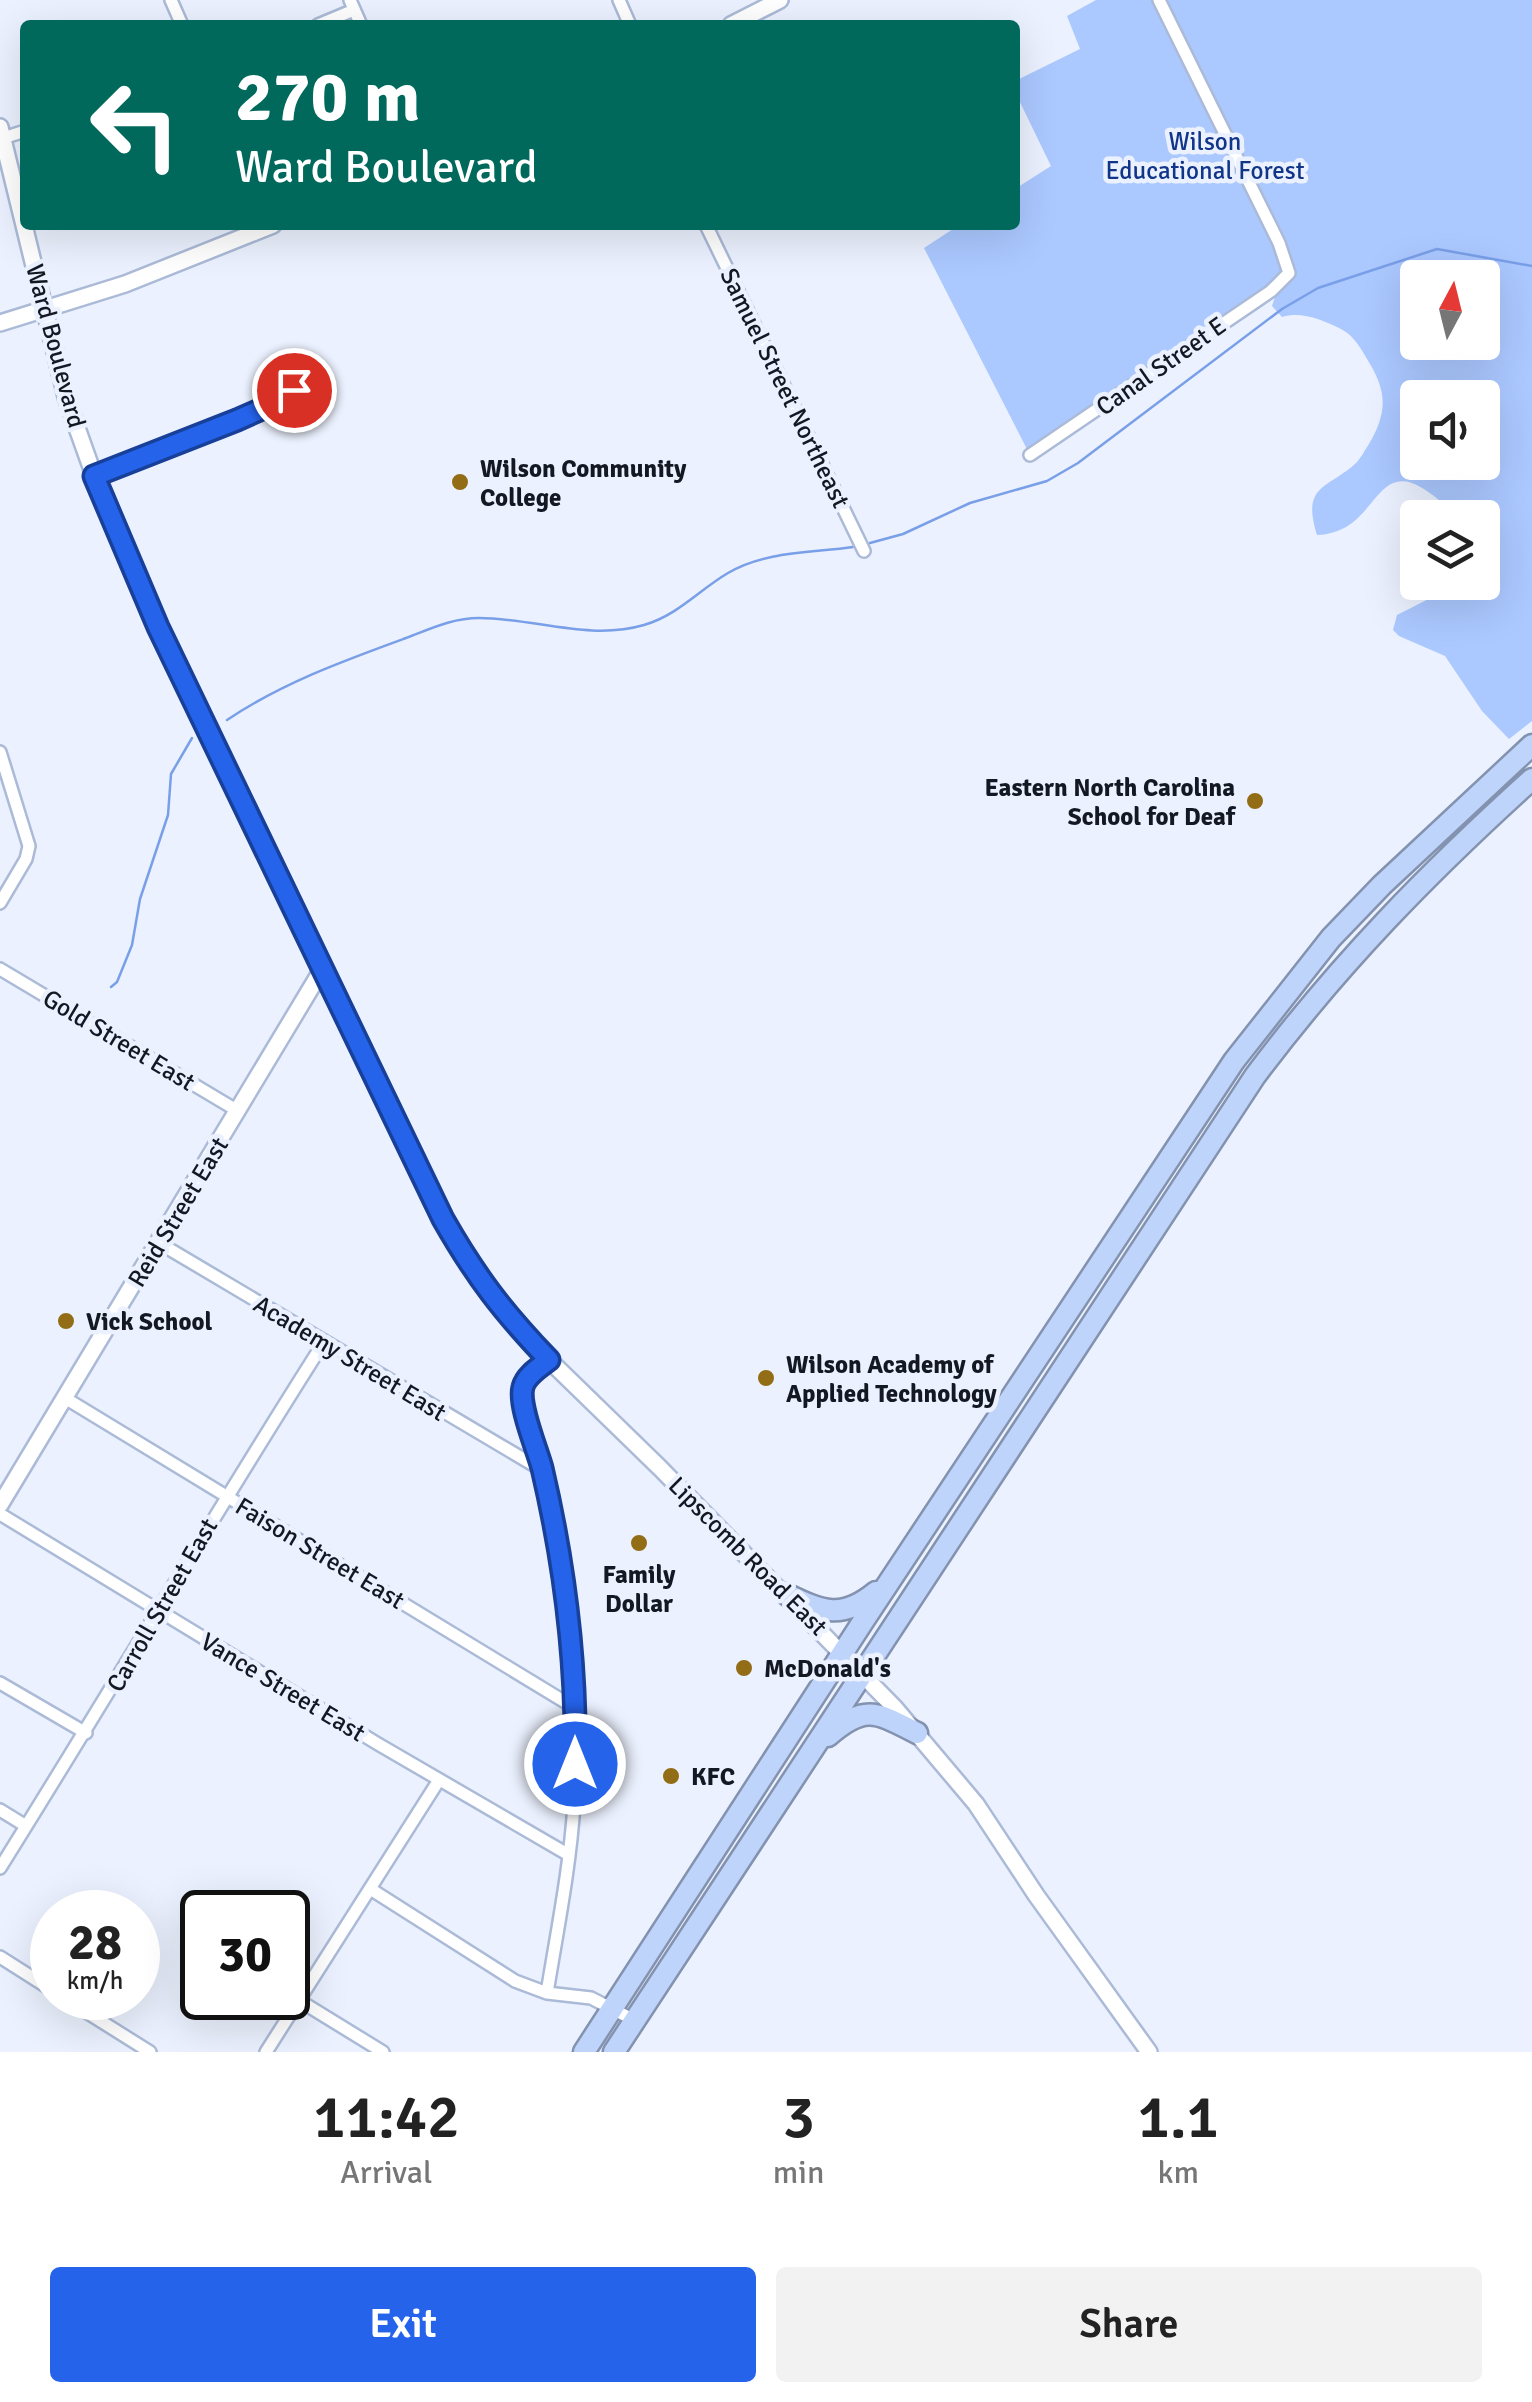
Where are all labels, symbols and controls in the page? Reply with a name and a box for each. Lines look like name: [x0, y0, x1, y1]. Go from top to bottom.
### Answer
text: 270 m: [235, 54, 420, 140]
icon: left: [70, 60, 200, 190]
park label: Wilson Educational Forest: [1105, 126, 1305, 186]
text: Ward Boulevard: [235, 140, 538, 195]
north arrow: [1400, 260, 1500, 360]
map controls: [1400, 260, 1500, 600]
street label: Ward Boulevard: [19, 261, 93, 431]
street label: Samuel Street Northeast: [713, 263, 857, 513]
street label: Canal Street E: [1090, 310, 1232, 422]
pin: [252, 348, 337, 433]
icon: arrive: [267, 363, 322, 418]
button: sound: [1400, 380, 1500, 480]
place label: Wilson Community College: [480, 453, 687, 513]
marker: Wilson Community College: [449, 471, 471, 493]
button: layers: [1400, 500, 1500, 600]
place label: Eastern North Carolina School for Deaf: [984, 772, 1237, 832]
marker: Eastern North Carolina School for Deaf: [1244, 790, 1266, 812]
street label: Gold Street East: [37, 982, 201, 1098]
street label: Reid Street East: [121, 1131, 235, 1293]
street label: Academy Street East: [248, 1288, 452, 1428]
place label: Vick School: [86, 1306, 213, 1337]
marker: Vick School: [55, 1310, 77, 1332]
place label: Wilson Academy of Applied Technology: [786, 1349, 997, 1409]
marker: Wilson Academy of Applied Technology: [755, 1367, 777, 1389]
street label: Lipscomb Road East: [662, 1470, 834, 1642]
street label: Faison Street East: [230, 1490, 410, 1616]
street label: Carroll Street East: [100, 1512, 224, 1697]
marker: Family Dollar: [628, 1532, 650, 1554]
place label: Family Dollar: [603, 1559, 676, 1619]
street label: Vance Street East: [195, 1626, 371, 1748]
place label: McDonald's: [764, 1653, 891, 1684]
marker: McDonald's: [733, 1657, 755, 1679]
position arrow: [523, 1712, 627, 1816]
place label: KFC: [691, 1761, 735, 1792]
marker: KFC: [660, 1765, 682, 1787]
speed limit sign: 30: [180, 1890, 310, 2020]
text: 28: [68, 1912, 122, 1974]
text: km/h: [67, 1965, 123, 1996]
text: 11:42: [313, 2081, 460, 2155]
text: 3: [782, 2081, 815, 2155]
text: 1.1: [1138, 2081, 1219, 2155]
text: Arrival: [340, 2153, 432, 2192]
text: min: [773, 2153, 824, 2192]
text: km: [1157, 2153, 1199, 2192]
button: Exit: [50, 2267, 756, 2382]
button: Share: [776, 2267, 1482, 2382]

